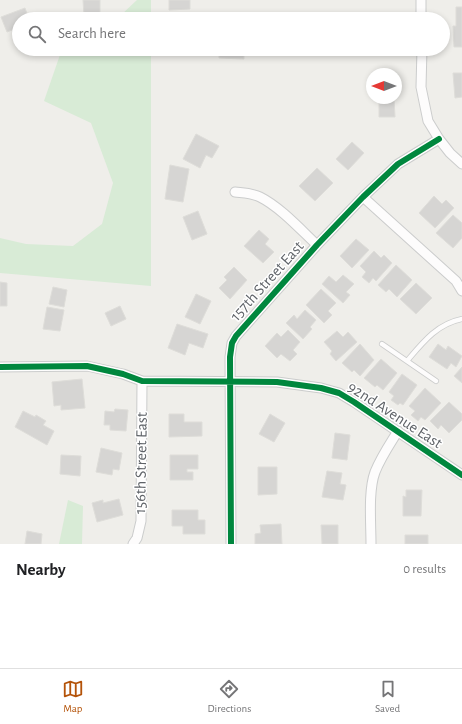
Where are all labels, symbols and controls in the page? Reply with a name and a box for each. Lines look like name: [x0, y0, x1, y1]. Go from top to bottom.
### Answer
search box: [12, 12, 450, 56]
icon: search: [26, 23, 48, 45]
text: Search here: [58, 26, 126, 41]
north arrow: [366, 68, 402, 104]
street label: 157th Street East: [227, 238, 307, 324]
street label: 92nd Avenue East: [345, 379, 445, 451]
street label: 156th Street East: [132, 412, 150, 514]
text: Nearby: [16, 561, 66, 578]
text: 0 results: [403, 563, 446, 576]
tab: Map: [62, 678, 84, 715]
tab: Directions: [207, 678, 251, 715]
tab: Saved: [375, 678, 400, 715]

